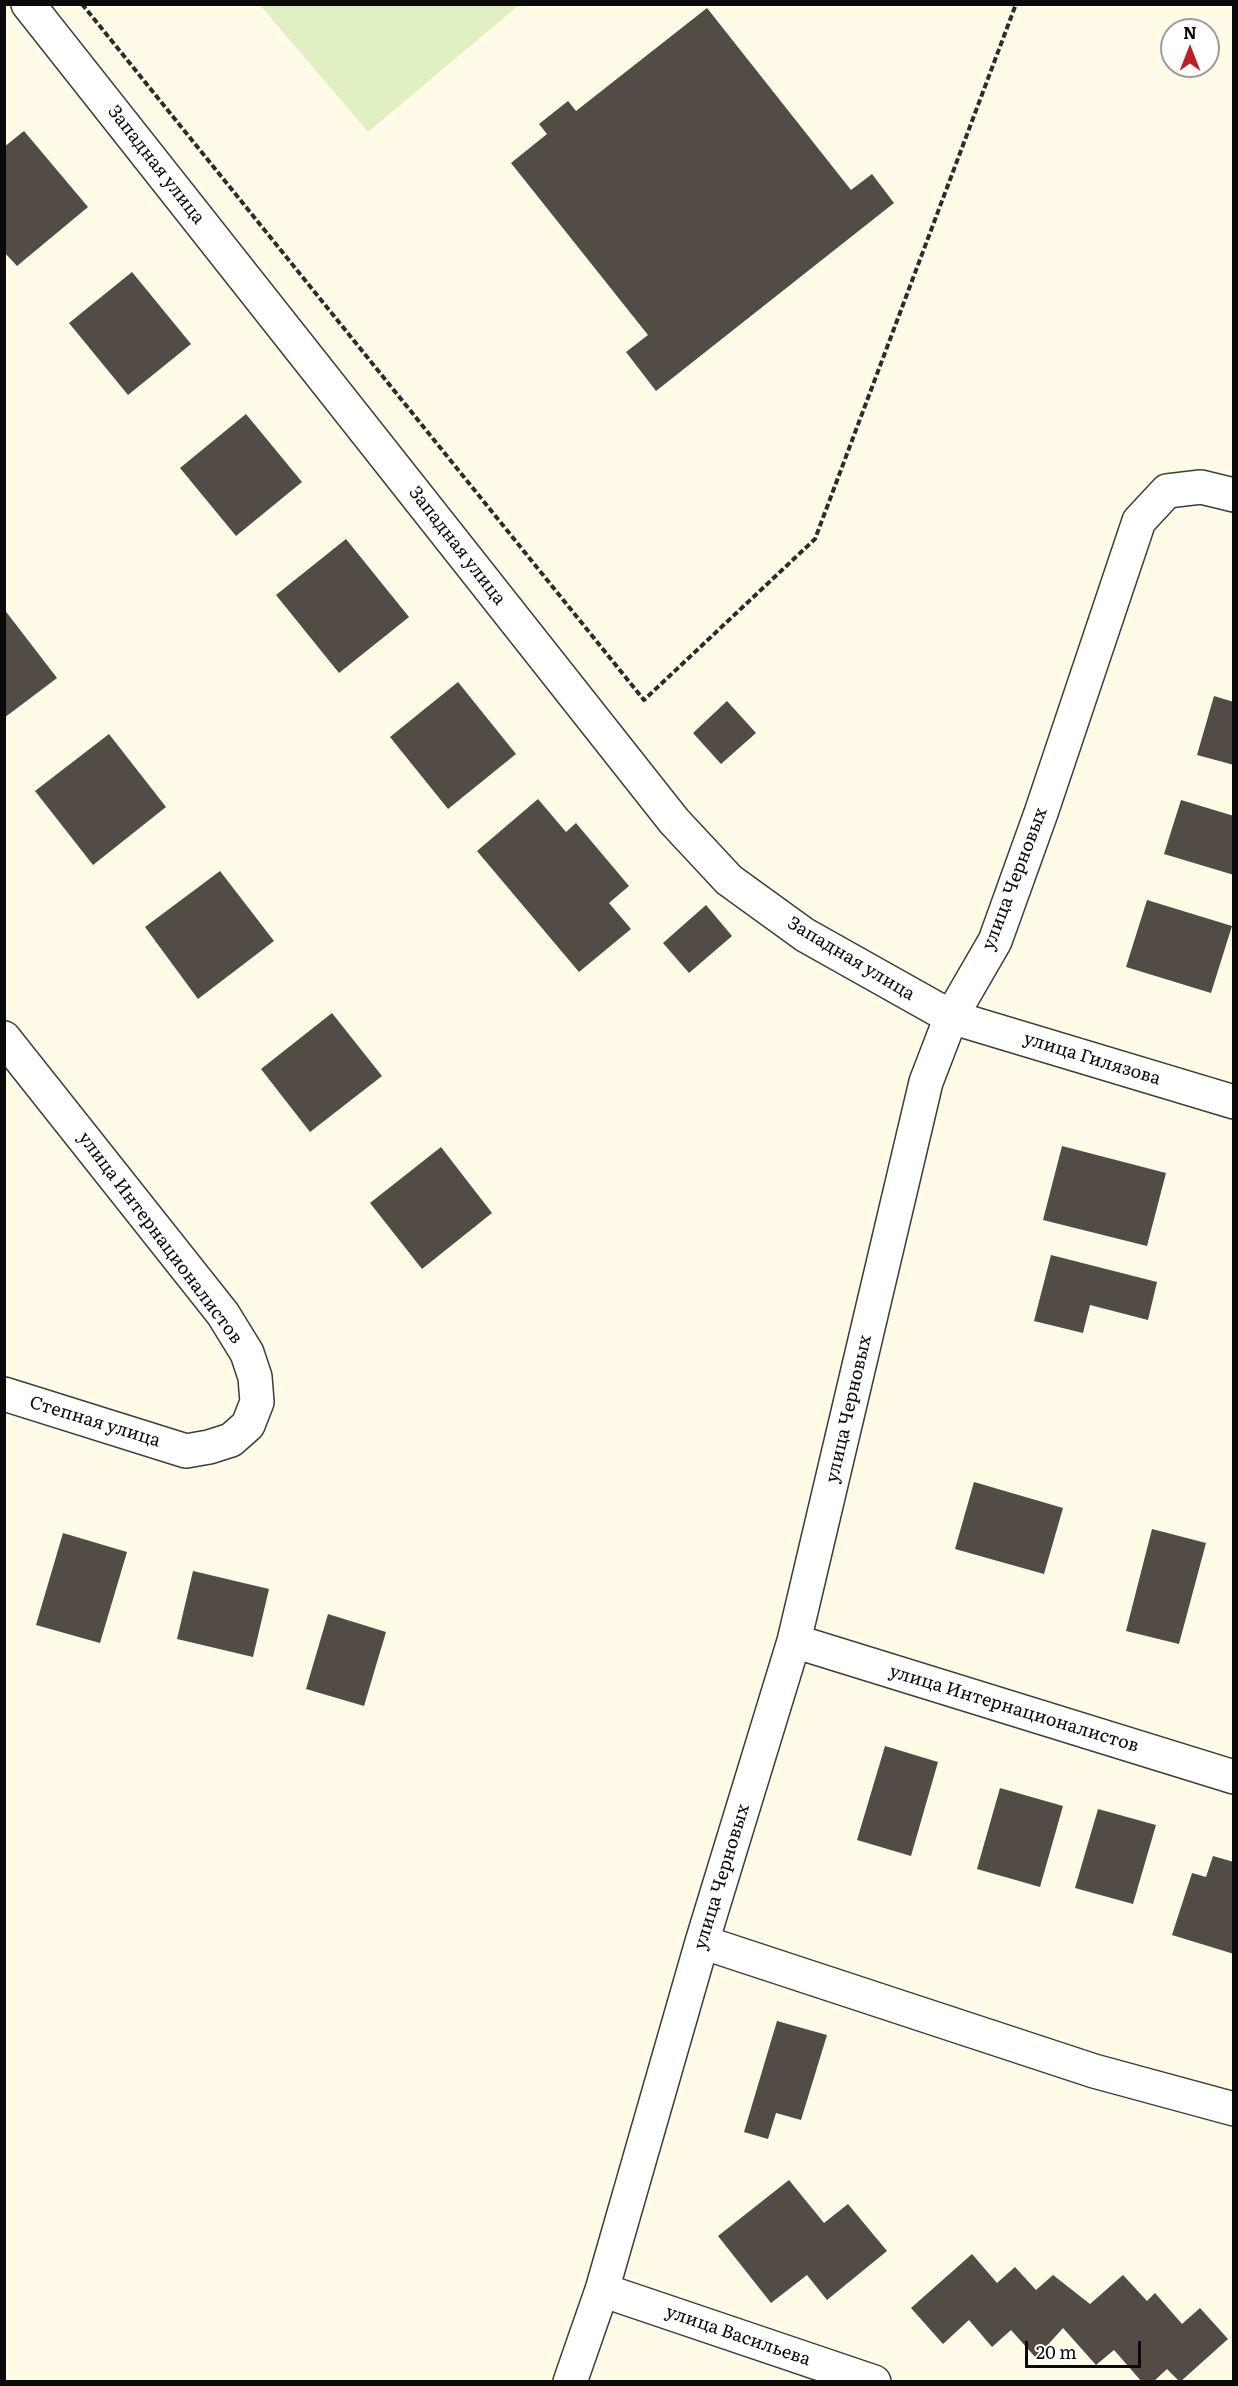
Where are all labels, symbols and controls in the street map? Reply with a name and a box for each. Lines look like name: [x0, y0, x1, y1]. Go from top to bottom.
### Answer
north arrow: [1160, 18, 1220, 78]
text: N: [1183, 20, 1197, 44]
street label: Западная улица: [103, 101, 209, 229]
street label: Западная улица: [404, 482, 510, 610]
street label: улица Черновых: [978, 805, 1052, 953]
street label: Западная улица: [783, 913, 919, 1005]
street label: улица Гилязова: [1021, 1028, 1163, 1090]
street label: улица Интернационалистов: [73, 1128, 247, 1348]
street label: улица Черновых: [821, 1333, 877, 1485]
street label: Степная улица: [27, 1392, 163, 1452]
street label: улица Интернационалистов: [887, 1661, 1141, 1757]
street label: улица Черновых: [690, 1802, 754, 1952]
street label: улица Васильева: [663, 2301, 813, 2371]
scale bar: [1028, 2329, 1144, 2367]
text: 20 m: [1036, 2338, 1077, 2365]

